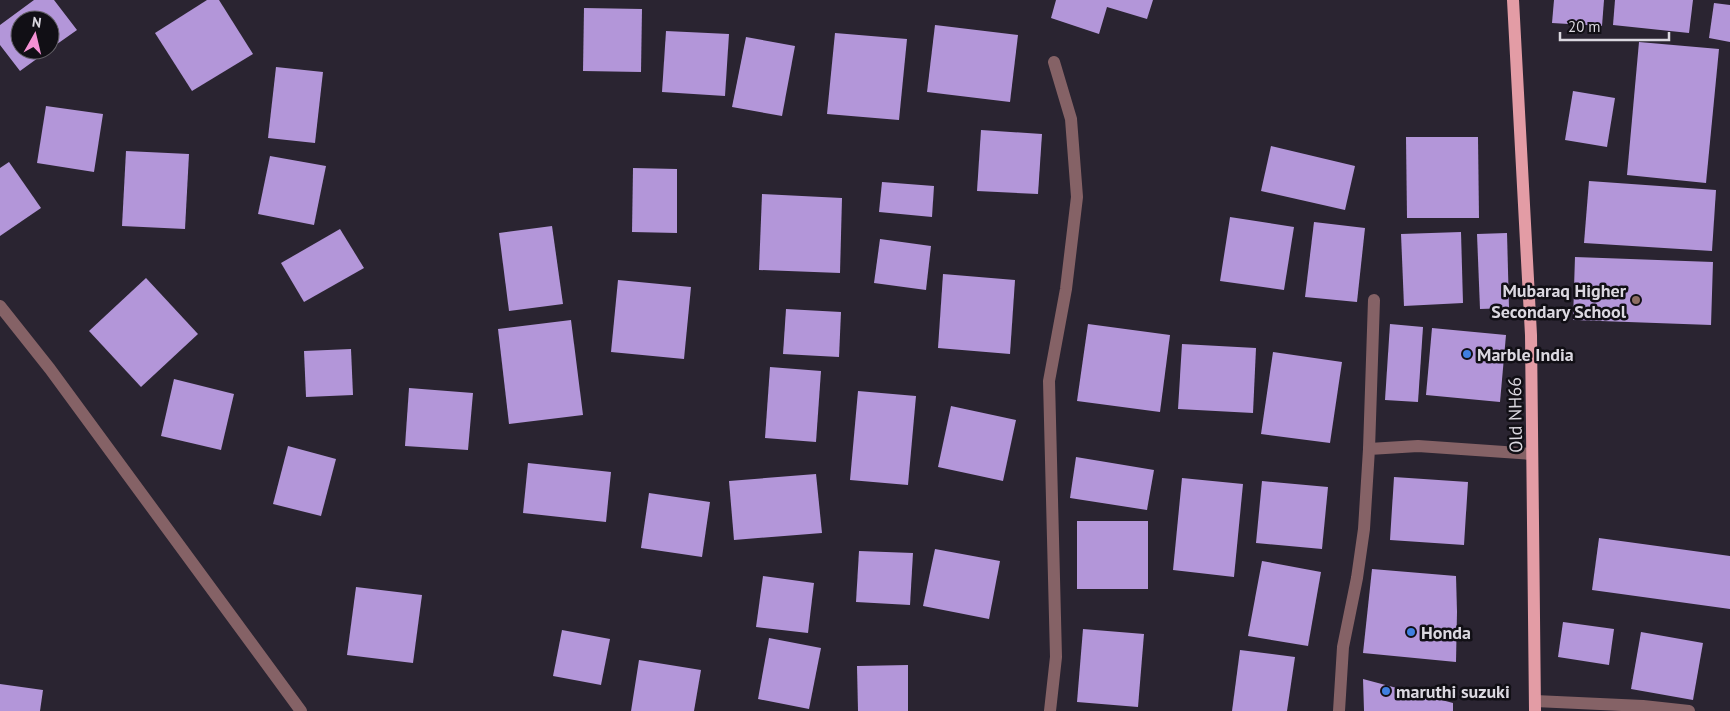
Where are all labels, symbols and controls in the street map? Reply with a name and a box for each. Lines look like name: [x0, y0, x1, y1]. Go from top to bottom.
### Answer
north arrow: [10, 10, 60, 60]
scale bar: [1560, 10, 1669, 42]
text: N: [31, 13, 43, 32]
text: 20 m: [1568, 17, 1601, 36]
place label: Mubaraq Higher Secondary School: [1491, 279, 1627, 323]
marker: Mubaraq Higher Secondary School: [1630, 294, 1642, 306]
place label: Marble India: [1477, 343, 1574, 366]
marker: Marble India: [1461, 348, 1473, 360]
street label: Old NH66: [1503, 377, 1527, 453]
place label: Honda: [1421, 621, 1471, 644]
marker: Honda: [1405, 626, 1417, 638]
place label: maruthi suzuki: [1396, 680, 1510, 703]
marker: maruthi suzuki: [1380, 685, 1392, 697]

